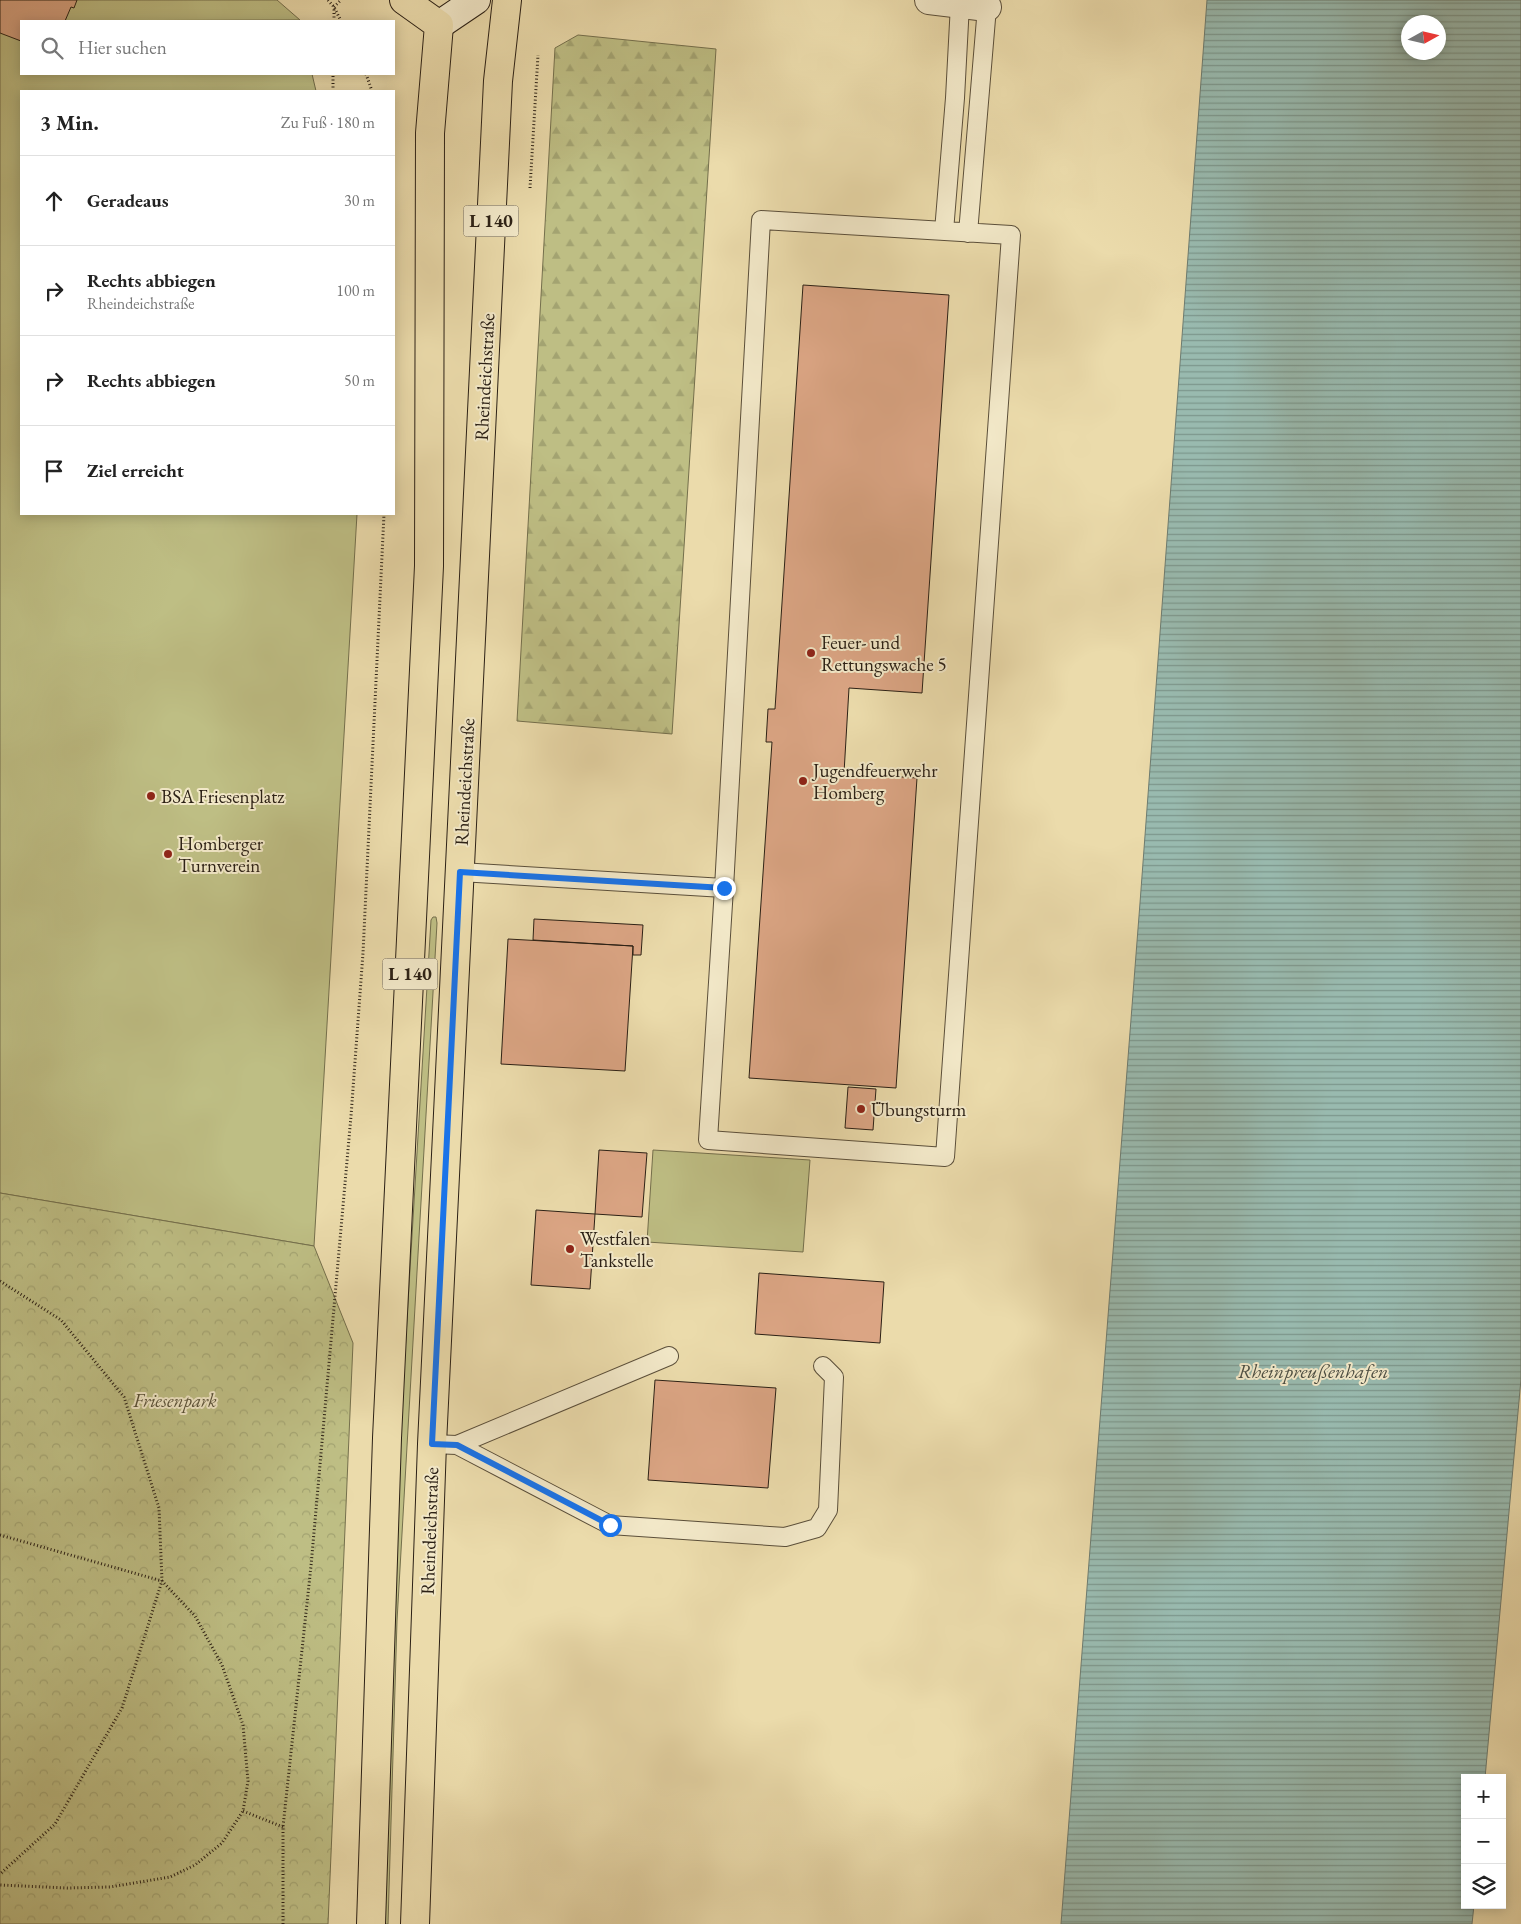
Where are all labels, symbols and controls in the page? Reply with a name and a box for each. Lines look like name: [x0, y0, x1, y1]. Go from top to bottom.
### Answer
north arrow: [1401, 15, 1446, 60]
search box: [20, 20, 395, 75]
icon: search: [38, 34, 66, 62]
text: Hier suchen: [78, 35, 167, 60]
text: 3 Min.: [40, 109, 99, 136]
text: Zu Fuß · 180 m: [281, 112, 375, 133]
icon: ahead: [40, 187, 68, 215]
text: Geradeaus: [87, 188, 169, 213]
text: 30 m: [344, 190, 375, 211]
road number: L 140: [464, 206, 518, 237]
text: Rechts abbiegen: [87, 268, 216, 293]
icon: right: [40, 277, 68, 305]
text: 100 m: [336, 280, 375, 301]
text: Rheindeichstraße: [87, 293, 195, 314]
street label: Rheindeichstraße: [469, 313, 500, 441]
icon: right: [40, 367, 68, 395]
text: Rechts abbiegen: [87, 368, 216, 393]
text: 50 m: [344, 370, 375, 391]
icon: arrive: [40, 457, 68, 485]
text: Ziel erreicht: [87, 458, 184, 483]
place label: Feuer- und Rettungswache 5: [821, 630, 947, 677]
marker: Feuer- und Rettungswache 5: [805, 647, 817, 659]
street label: Rheindeichstraße: [449, 718, 480, 846]
place label: Jugendfeuerwehr Homberg: [811, 758, 938, 805]
marker: Jugendfeuerwehr Homberg: [797, 775, 809, 787]
place label: BSA Friesenplatz: [161, 784, 285, 809]
marker: BSA Friesenplatz: [145, 790, 157, 802]
place label: Homberger Turnverein: [178, 831, 264, 878]
marker: Homberger Turnverein: [162, 848, 174, 860]
route end: [713, 877, 736, 900]
road number: L 140: [382, 959, 438, 990]
place label: Übungsturm: [871, 1097, 967, 1122]
marker: Übungsturm: [855, 1103, 867, 1115]
place label: Westfalen Tankstelle: [580, 1226, 653, 1273]
marker: Westfalen Tankstelle: [564, 1243, 576, 1255]
water label: Rheinpreußenhafen: [1238, 1358, 1388, 1384]
park label: Friesenpark: [132, 1388, 217, 1413]
street label: Rheindeichstraße: [415, 1467, 444, 1595]
route start: [599, 1514, 622, 1537]
map controls: [1461, 1774, 1506, 1909]
button: +: [1461, 1774, 1506, 1819]
button: −: [1461, 1819, 1506, 1864]
button: layers: [1461, 1864, 1506, 1909]

